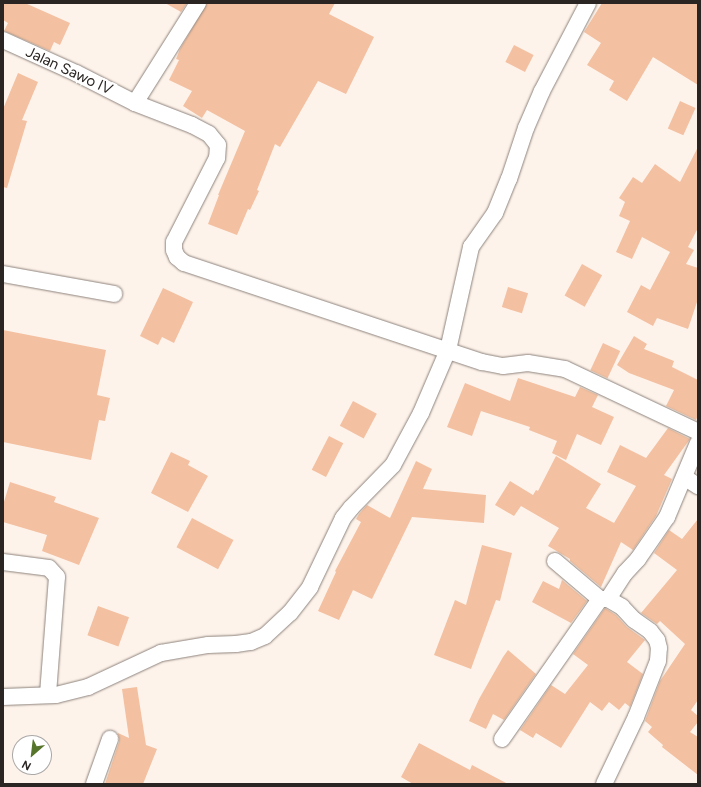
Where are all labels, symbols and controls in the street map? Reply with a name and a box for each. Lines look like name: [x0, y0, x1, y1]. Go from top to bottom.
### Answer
street label: Jalan Sawo IV: [23, 43, 115, 99]
north arrow: [12, 735, 52, 775]
text: N: [20, 757, 33, 773]

